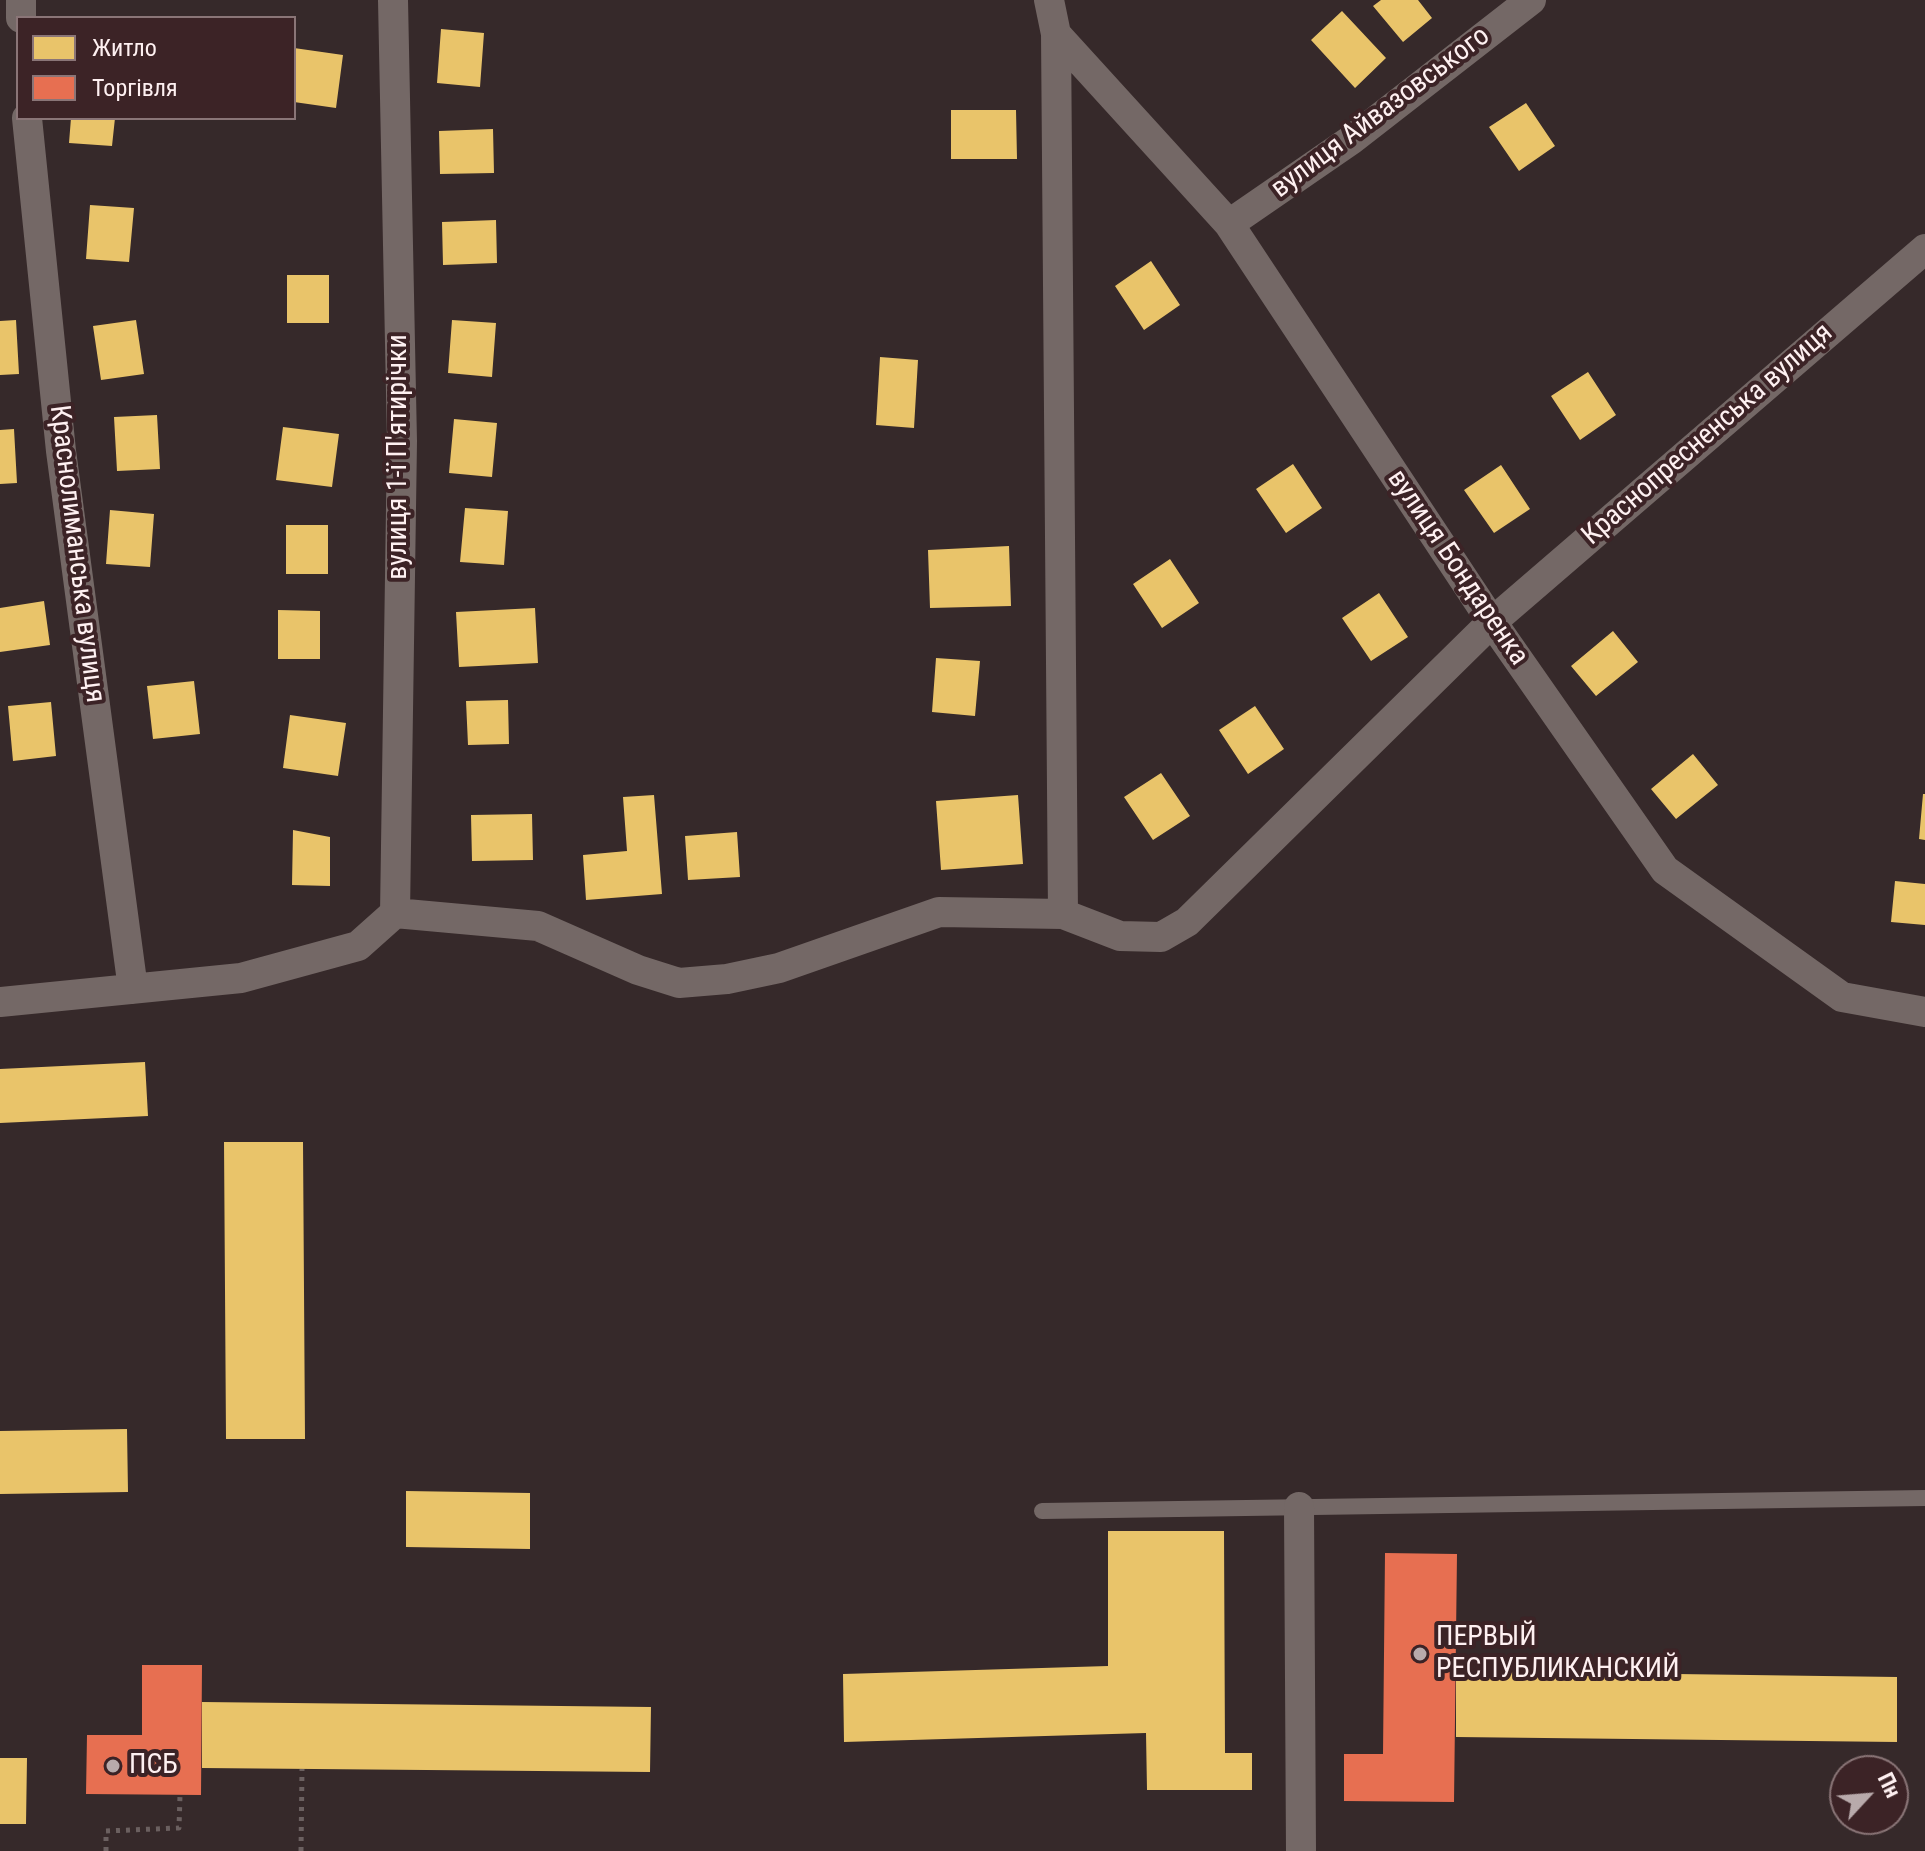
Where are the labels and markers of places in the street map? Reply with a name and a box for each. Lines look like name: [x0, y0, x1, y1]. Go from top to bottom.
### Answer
place label: ПЕРВЫЙ РЕСПУБЛИКАНСКИЙ: [1436, 1621, 1679, 1687]
marker: ПЕРВЫЙ РЕСПУБЛИКАНСКИЙ: [1411, 1645, 1429, 1663]
place label: ПСБ: [129, 1749, 178, 1783]
marker: ПСБ: [104, 1757, 122, 1775]

